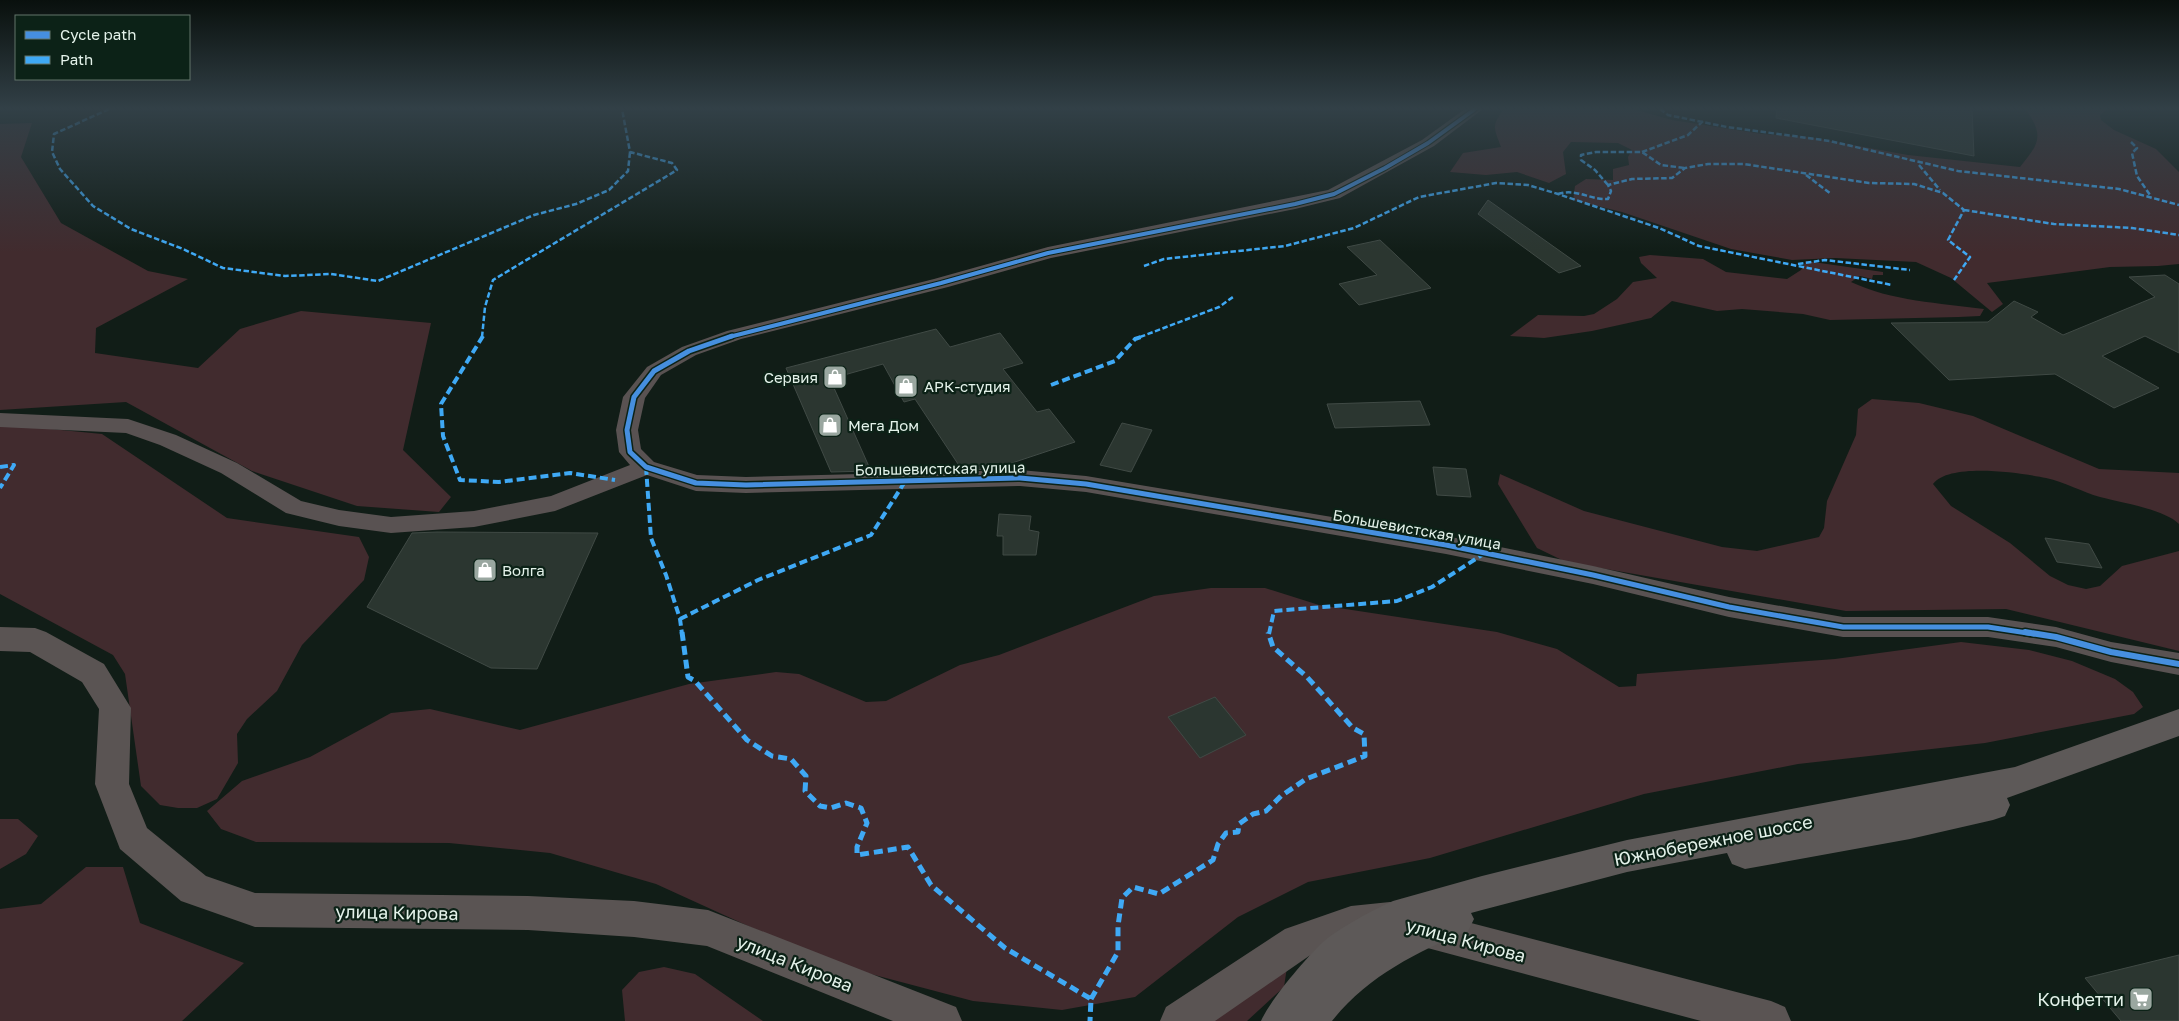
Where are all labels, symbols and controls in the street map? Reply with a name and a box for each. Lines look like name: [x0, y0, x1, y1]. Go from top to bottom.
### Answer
legend: [15, 15, 190, 80]
text: Cycle path: [60, 25, 136, 43]
text: Path: [60, 50, 93, 68]
shop icon: Сервия: [822, 364, 848, 390]
place label: Сервия: [764, 368, 818, 386]
shop icon: АРК-студия: [893, 373, 919, 399]
place label: АРК-студия: [924, 377, 1011, 395]
shop icon: Мега Дом: [817, 412, 843, 438]
place label: Мега Дом: [848, 416, 919, 434]
street label: Большевистская улица: [855, 458, 1025, 478]
street label: Большевистская улица: [1331, 505, 1503, 553]
shop icon: Волга: [472, 557, 498, 583]
place label: Волга: [502, 561, 545, 579]
street label: Южнобережное шоссе: [1612, 810, 1814, 870]
street label: улица Кирова: [335, 900, 459, 924]
street label: улица Кирова: [1404, 913, 1528, 967]
street label: улица Кирова: [734, 930, 856, 996]
supermarket icon: Конфетти: [2128, 986, 2154, 1012]
place label: Конфетти: [2037, 988, 2124, 1010]

